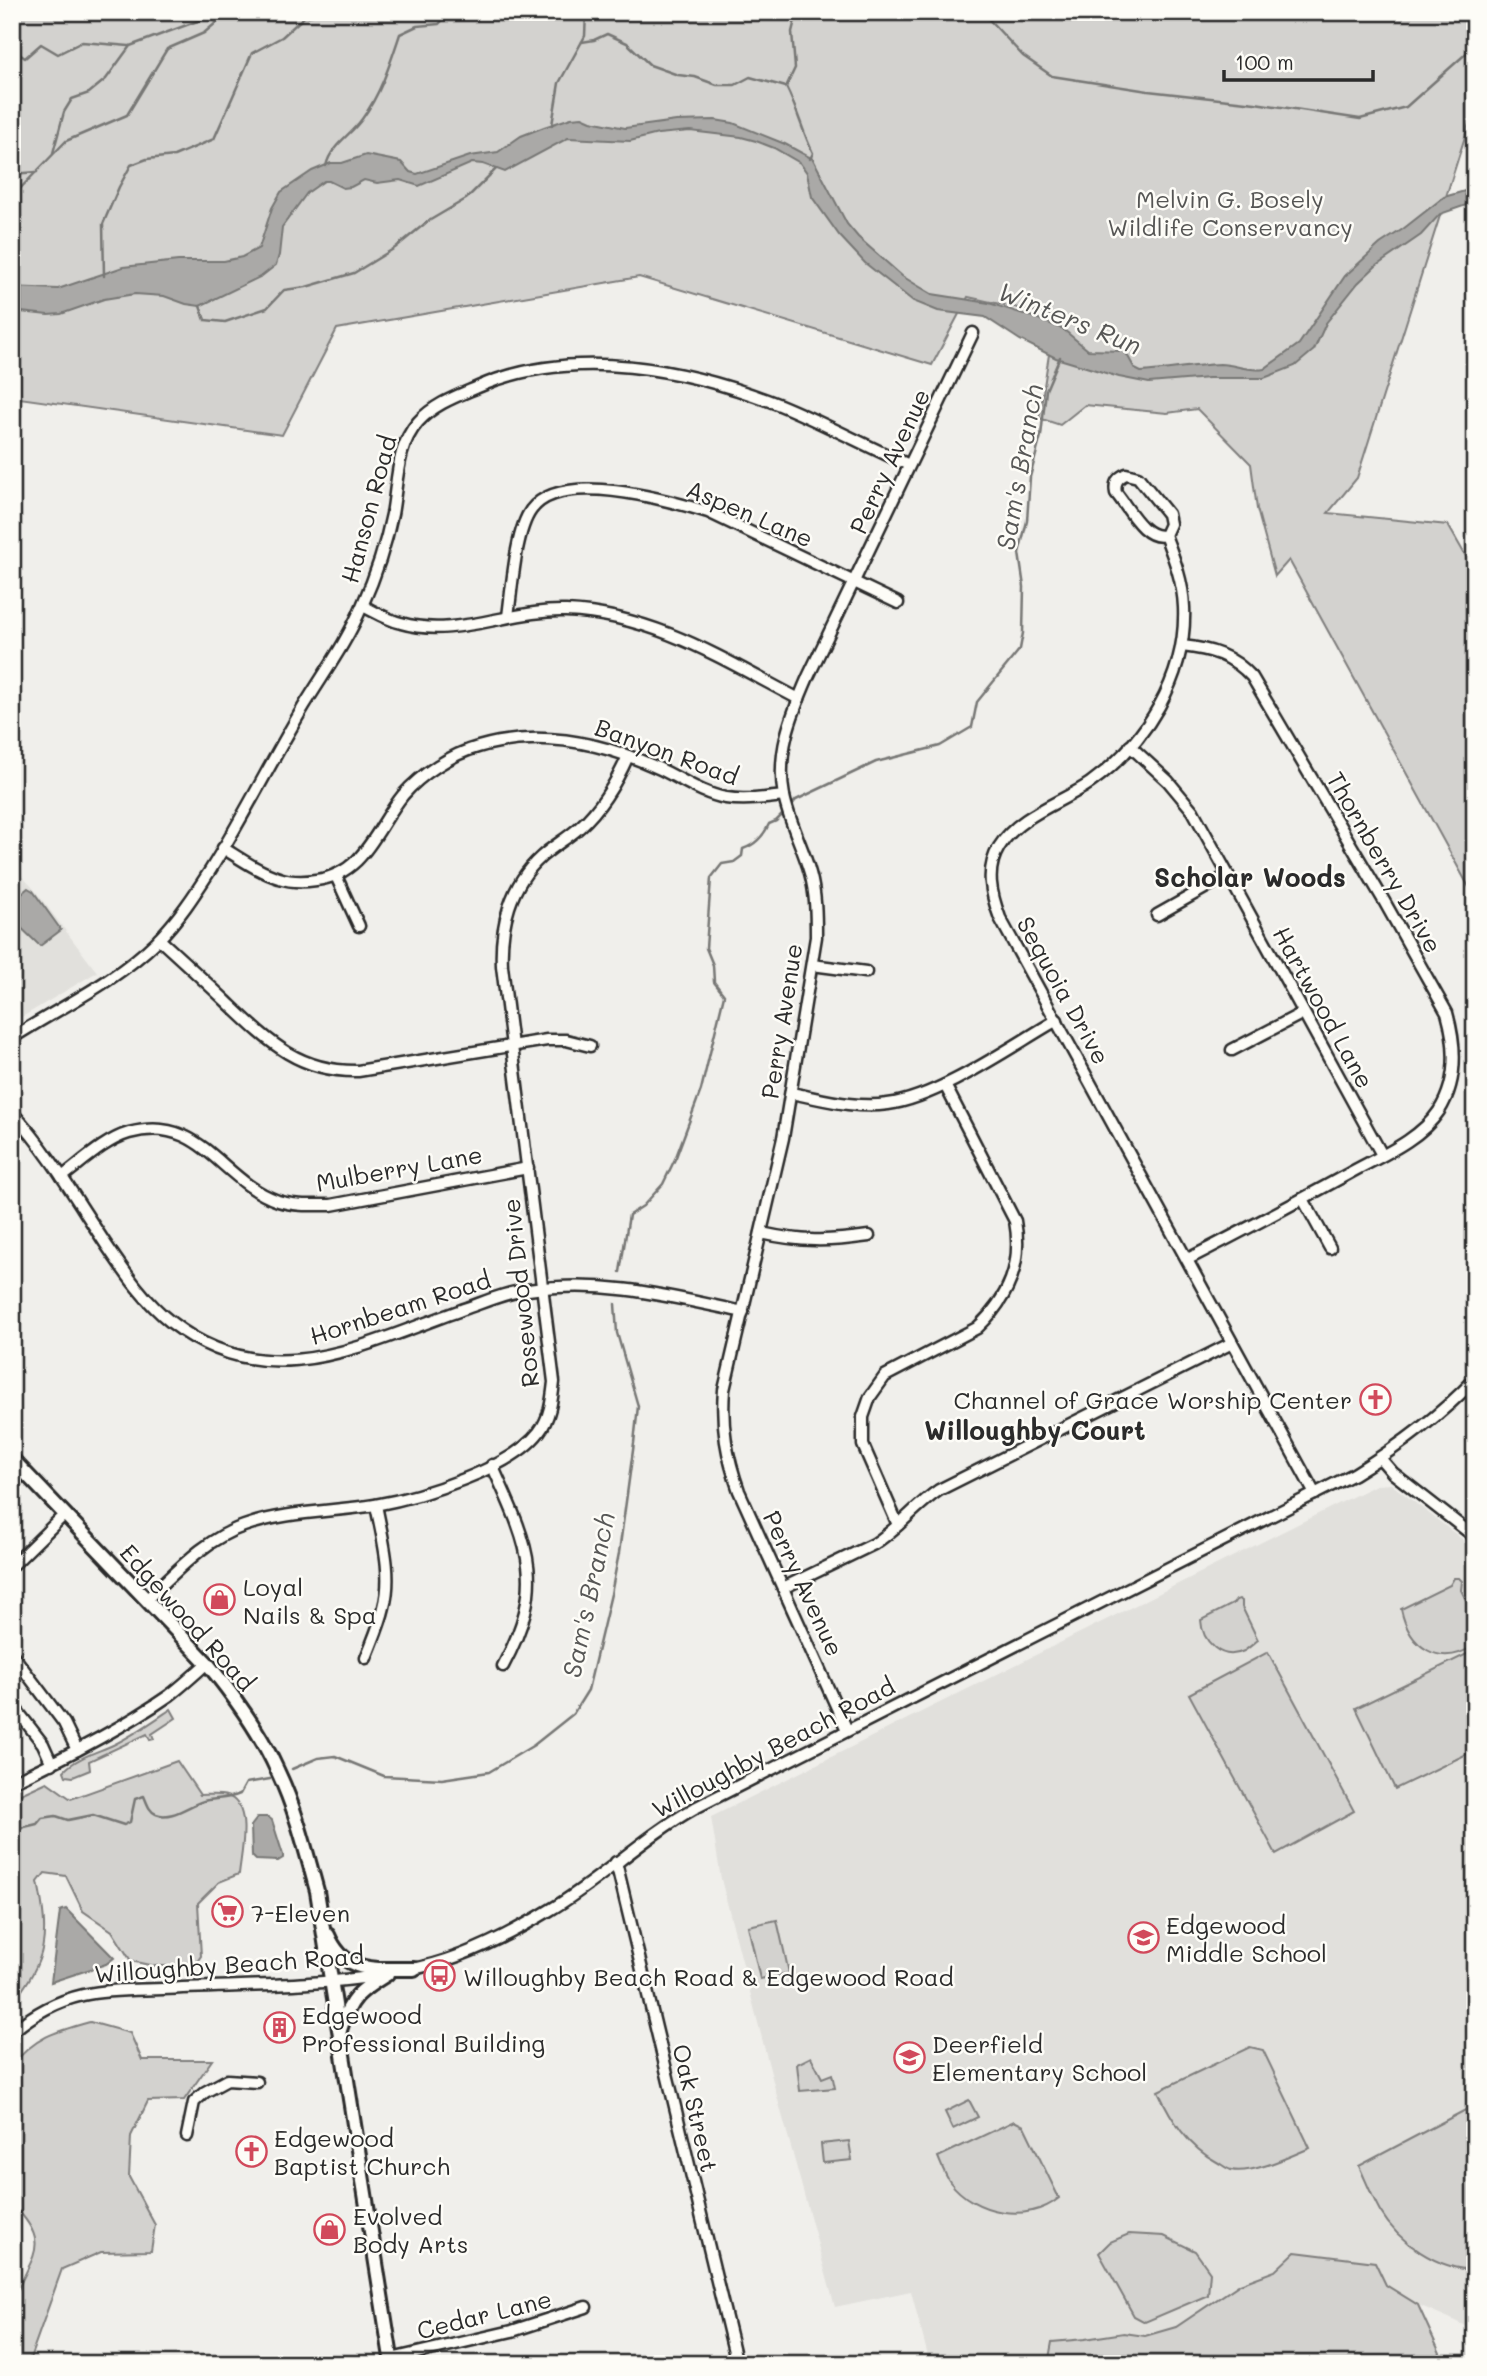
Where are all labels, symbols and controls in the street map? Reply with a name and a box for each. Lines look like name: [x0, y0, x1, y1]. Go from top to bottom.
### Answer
scale bar: [1224, 38, 1373, 82]
text: 100 m: [1235, 48, 1294, 75]
park label: Melvin G. Bosely Wildlife Conservancy: [1107, 183, 1353, 242]
water label: Winters Run: [993, 274, 1147, 362]
water label: Sam's Branch: [988, 381, 1050, 553]
street label: Perry Avenue: [842, 383, 936, 539]
street label: Hanson Road: [333, 432, 403, 586]
street label: Aspen Lane: [682, 472, 818, 554]
street label: Banyon Road: [591, 711, 743, 791]
street label: Thornberry Drive: [1320, 766, 1450, 958]
district label: Scholar Woods: [1154, 860, 1346, 894]
street label: Sequoia Drive: [1011, 911, 1117, 1069]
street label: Hartwood Lane: [1267, 921, 1381, 1093]
street label: Perry Avenue: [753, 941, 809, 1101]
street label: Mulberry Lane: [313, 1138, 485, 1198]
street label: Rosewood Drive: [495, 1197, 545, 1389]
street label: Hornbeam Road: [306, 1263, 494, 1351]
church icon: Channel of Grace Worship Center: [1358, 1382, 1392, 1416]
place label: Channel of Grace Worship Center: [953, 1384, 1352, 1415]
district label: Willoughby Court: [924, 1413, 1146, 1447]
street label: Perry Avenue: [757, 1505, 851, 1661]
water label: Sam's Branch: [554, 1509, 622, 1681]
street label: Edgewood Road: [114, 1537, 262, 1697]
place label: Loyal Nails & Spa: [243, 1571, 377, 1630]
shop icon: Loyal Nails & Spa: [203, 1583, 237, 1617]
street label: Willoughby Beach Road: [646, 1670, 900, 1824]
supermarket icon: 7-Eleven: [211, 1895, 245, 1929]
place label: 7-Eleven: [251, 1897, 350, 1928]
place label: Edgewood Middle School: [1166, 1909, 1327, 1968]
school or university icon: Edgewood Middle School: [1126, 1921, 1160, 1955]
street label: Willoughby Beach Road: [93, 1939, 365, 1989]
bus stop icon: Willoughby Beach Road & Edgewood Road: [423, 1959, 457, 1993]
place label: Willoughby Beach Road & Edgewood Road: [463, 1961, 954, 1992]
place label: Edgewood Professional Building: [302, 1999, 545, 2058]
building icon: Edgewood Professional Building: [262, 2011, 296, 2045]
place label: Deerfield Elementary School: [932, 2028, 1147, 2087]
school or university icon: Deerfield Elementary School: [892, 2040, 926, 2074]
street label: Oak Street: [666, 2041, 726, 2175]
place label: Edgewood Baptist Church: [274, 2122, 450, 2181]
church icon: Edgewood Baptist Church: [234, 2134, 268, 2168]
place label: Evolved Body Arts: [353, 2200, 468, 2259]
shop icon: Evolved Body Arts: [313, 2212, 347, 2246]
street label: Cedar Lane: [413, 2282, 555, 2346]

